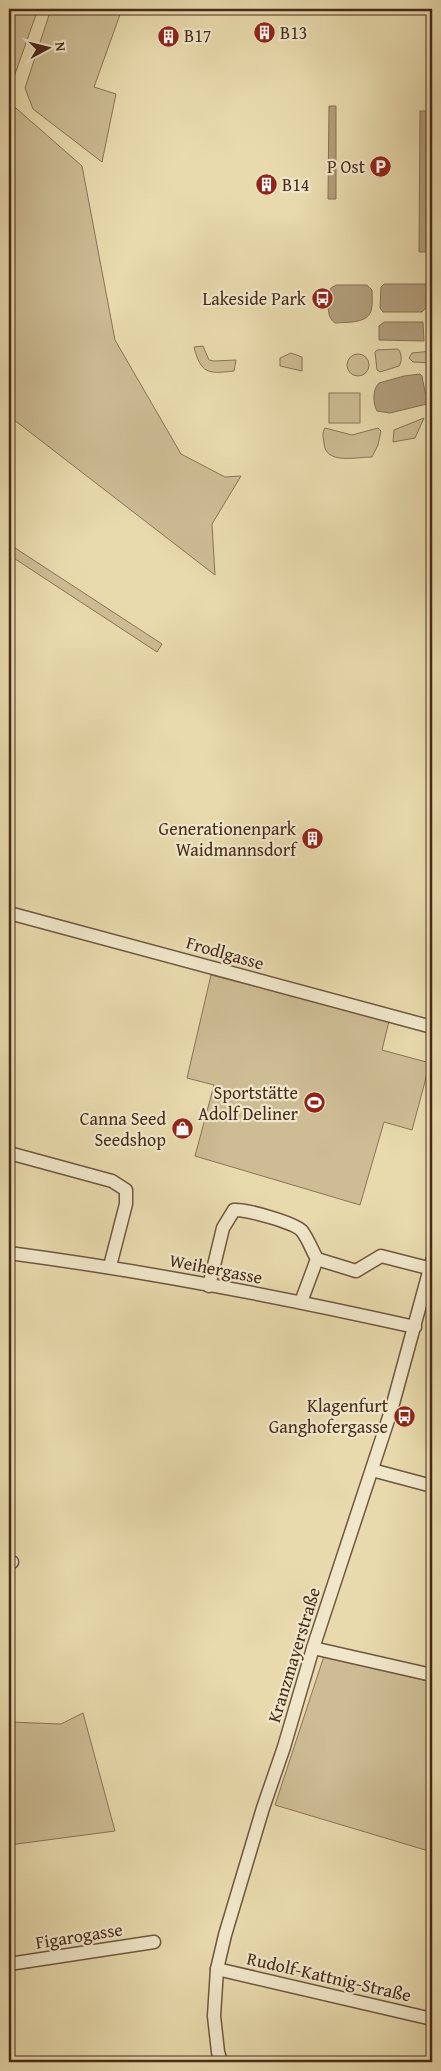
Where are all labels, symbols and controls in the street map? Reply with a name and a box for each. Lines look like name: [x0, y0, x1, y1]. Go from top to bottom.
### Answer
place label: B13: [280, 19, 308, 46]
building icon: B13: [252, 21, 276, 45]
north arrow: [22, 22, 72, 72]
place label: B17: [184, 22, 212, 49]
building icon: B17: [156, 24, 180, 48]
text: N: [50, 41, 71, 53]
place label: P Ost: [327, 153, 366, 180]
parking icon: P Ost: [369, 155, 393, 179]
place label: B14: [282, 171, 310, 198]
building icon: B14: [254, 173, 278, 197]
place label: Lakeside Park: [203, 285, 307, 312]
bus stop icon: Lakeside Park: [310, 287, 334, 311]
place label: Generationenpark Waidmannsdorf: [159, 815, 298, 863]
building icon: Generationenpark Waidmannsdorf: [300, 827, 324, 851]
street label: Frodlgasse: [183, 929, 267, 977]
place label: Sportstätte Adolf Deliner: [198, 1079, 299, 1127]
sports icon: Sportstätte Adolf Deliner: [302, 1091, 326, 1115]
place label: Canna Seed Seedshop: [80, 1105, 166, 1153]
shop icon: Canna Seed Seedshop: [170, 1117, 194, 1141]
street label: Weihergasse: [167, 1246, 265, 1291]
place label: Klagenfurt Ganghofergasse: [269, 1392, 389, 1440]
bus stop icon: Klagenfurt Ganghofergasse: [392, 1404, 416, 1428]
street label: Kranzmayerstraße: [260, 1584, 327, 1726]
street label: Figarogasse: [33, 1915, 124, 1956]
street label: Rudolf-Kattnig-Straße: [244, 1944, 414, 2009]

